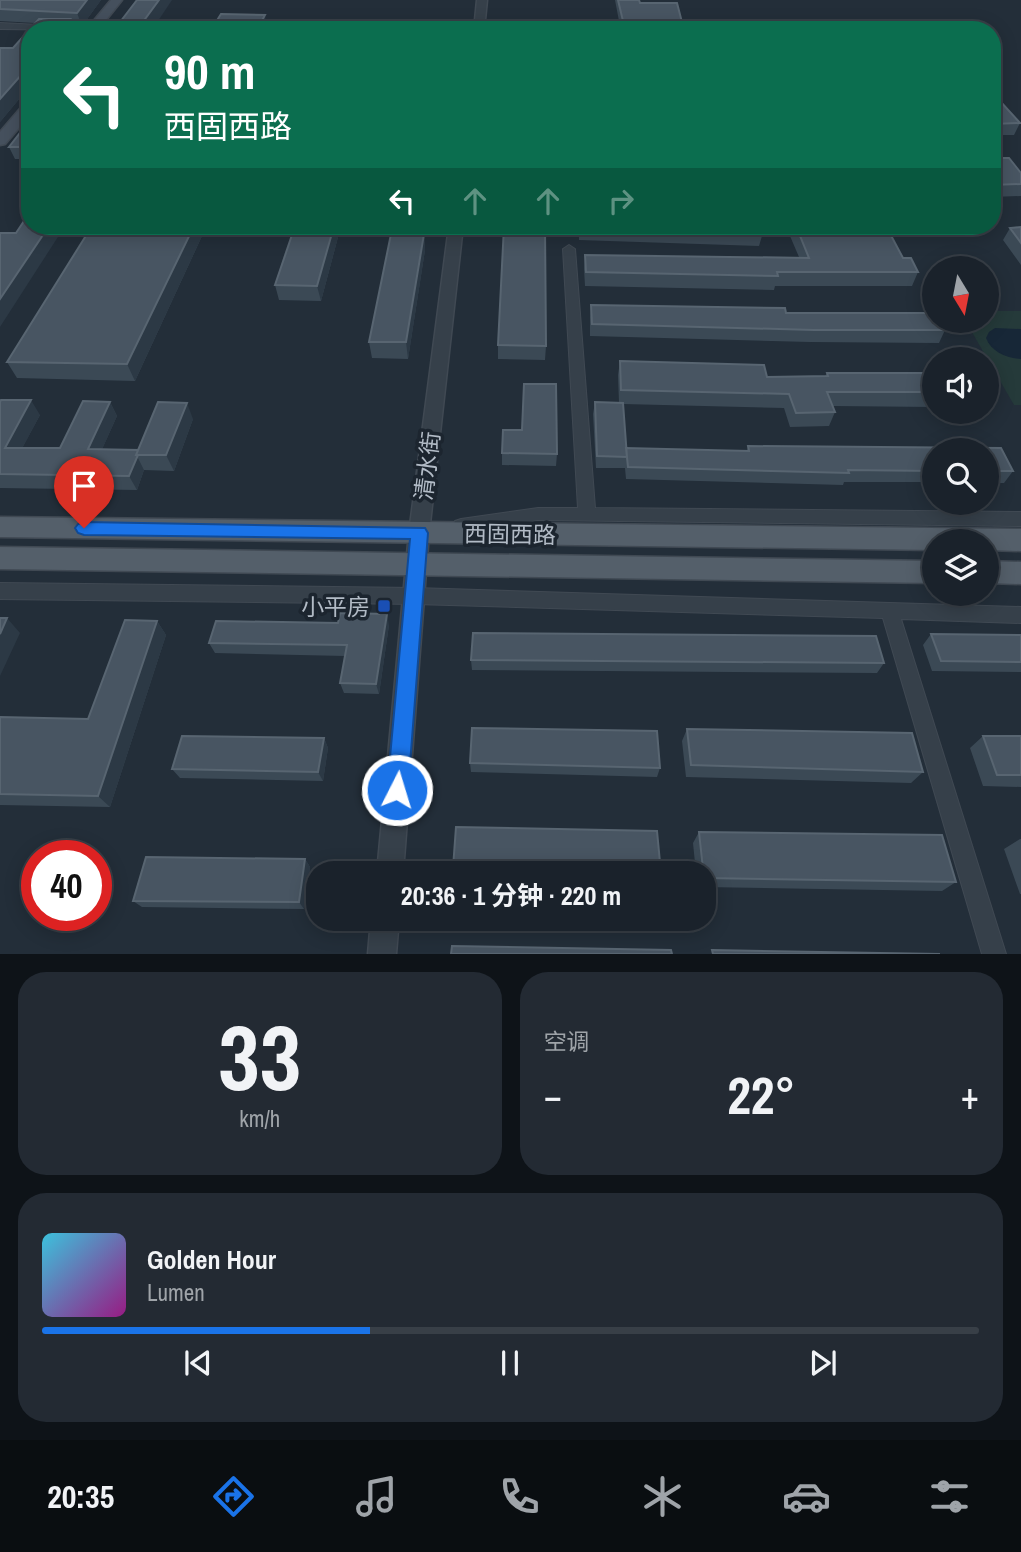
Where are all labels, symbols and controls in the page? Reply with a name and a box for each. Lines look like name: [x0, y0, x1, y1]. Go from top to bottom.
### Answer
text: 90 m: [164, 38, 256, 104]
icon: left: [49, 49, 140, 140]
text: 西固西路: [164, 105, 292, 148]
icon: left: [383, 182, 421, 220]
icon: ahead: [456, 182, 494, 220]
icon: ahead: [529, 182, 567, 220]
icon: right: [602, 182, 640, 220]
north arrow: [922, 256, 999, 332]
map controls: [922, 256, 999, 606]
button: sound: [922, 347, 999, 424]
street label: 清水街: [407, 430, 447, 502]
button: search: [922, 438, 999, 515]
pin: [54, 456, 114, 528]
icon: arrive: [65, 467, 103, 505]
street label: 西固西路: [464, 518, 556, 550]
button: layers: [922, 529, 999, 606]
place label: 小平房: [301, 591, 370, 622]
marker: 小平房: [376, 598, 392, 614]
position arrow: [360, 753, 434, 827]
speed limit sign: 40: [21, 840, 112, 931]
text: 20:36 · 1 分钟 · 220 m: [401, 878, 621, 913]
text: 33: [218, 996, 301, 1118]
text: 空调: [544, 1026, 590, 1057]
text: 22°: [727, 1060, 795, 1130]
text: −: [544, 1070, 562, 1121]
text: +: [961, 1070, 979, 1121]
text: km/h: [239, 1103, 280, 1134]
text: Golden Hour: [147, 1242, 276, 1277]
text: Lumen: [147, 1277, 205, 1308]
icon: previous: [179, 1344, 217, 1382]
icon: pause: [491, 1344, 529, 1382]
icon: next: [804, 1344, 842, 1382]
icon: directions: [209, 1472, 258, 1521]
icon: music: [352, 1472, 401, 1521]
icon: phone: [495, 1472, 544, 1521]
icon: climate: [638, 1472, 687, 1521]
icon: car: [782, 1472, 831, 1521]
icon: filters: [925, 1472, 974, 1521]
text: 20:35: [47, 1475, 114, 1518]

